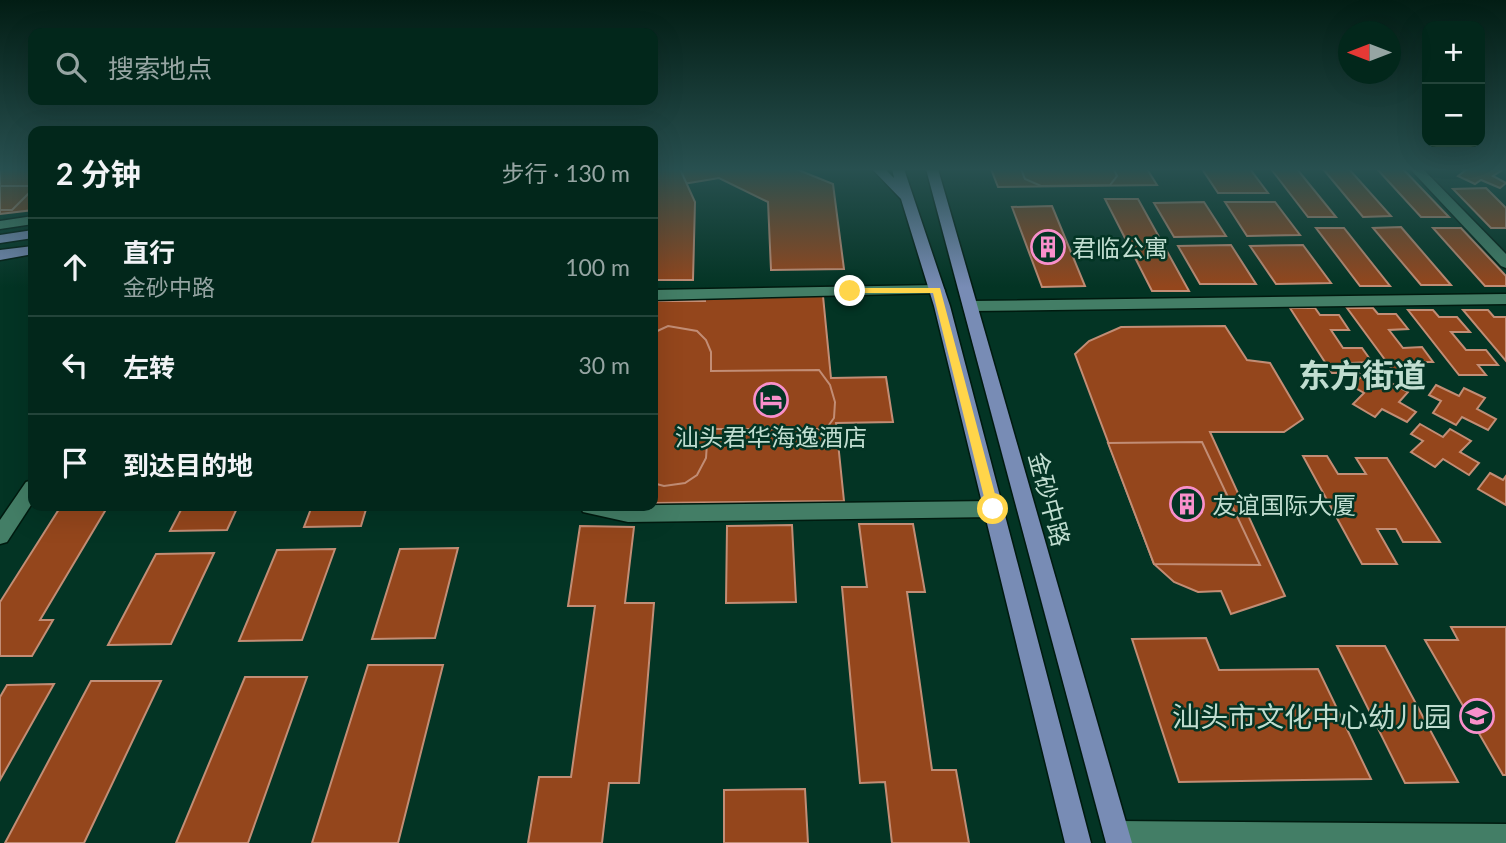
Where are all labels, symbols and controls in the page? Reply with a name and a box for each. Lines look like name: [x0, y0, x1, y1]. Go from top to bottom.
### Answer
north arrow: [1338, 21, 1401, 84]
map controls: [1422, 21, 1485, 147]
button: +: [1422, 21, 1485, 84]
search box: [28, 28, 658, 105]
icon: search: [52, 48, 90, 86]
text: 搜索地点: [108, 52, 212, 84]
button: −: [1422, 84, 1485, 147]
text: 2 分钟: [56, 155, 141, 191]
text: 步行 · 130 m: [501, 159, 630, 187]
building icon: 君临公寓: [1029, 228, 1067, 266]
place label: 君临公寓: [1072, 233, 1168, 262]
text: 直行: [123, 236, 175, 268]
icon: ahead: [56, 248, 94, 286]
text: 100 m: [565, 253, 630, 281]
text: 金砂中路: [123, 273, 215, 301]
route end: [834, 275, 865, 306]
icon: left: [56, 346, 94, 384]
text: 左转: [123, 351, 175, 383]
text: 30 m: [579, 351, 630, 379]
district label: 东方街道: [1298, 355, 1426, 394]
hotel icon: 汕头君华海逸酒店: [752, 381, 790, 419]
place label: 汕头君华海逸酒店: [675, 422, 867, 451]
icon: arrive: [56, 444, 94, 482]
text: 到达目的地: [123, 449, 253, 481]
street label: 金砂中路: [1024, 449, 1076, 549]
building icon: 友谊国际大厦: [1168, 485, 1206, 523]
place label: 友谊国际大厦: [1212, 490, 1356, 519]
route start: [977, 493, 1008, 524]
school or university icon: 汕头市文化中心幼儿园: [1458, 697, 1496, 735]
place label: 汕头市文化中心幼儿园: [1172, 699, 1452, 733]

